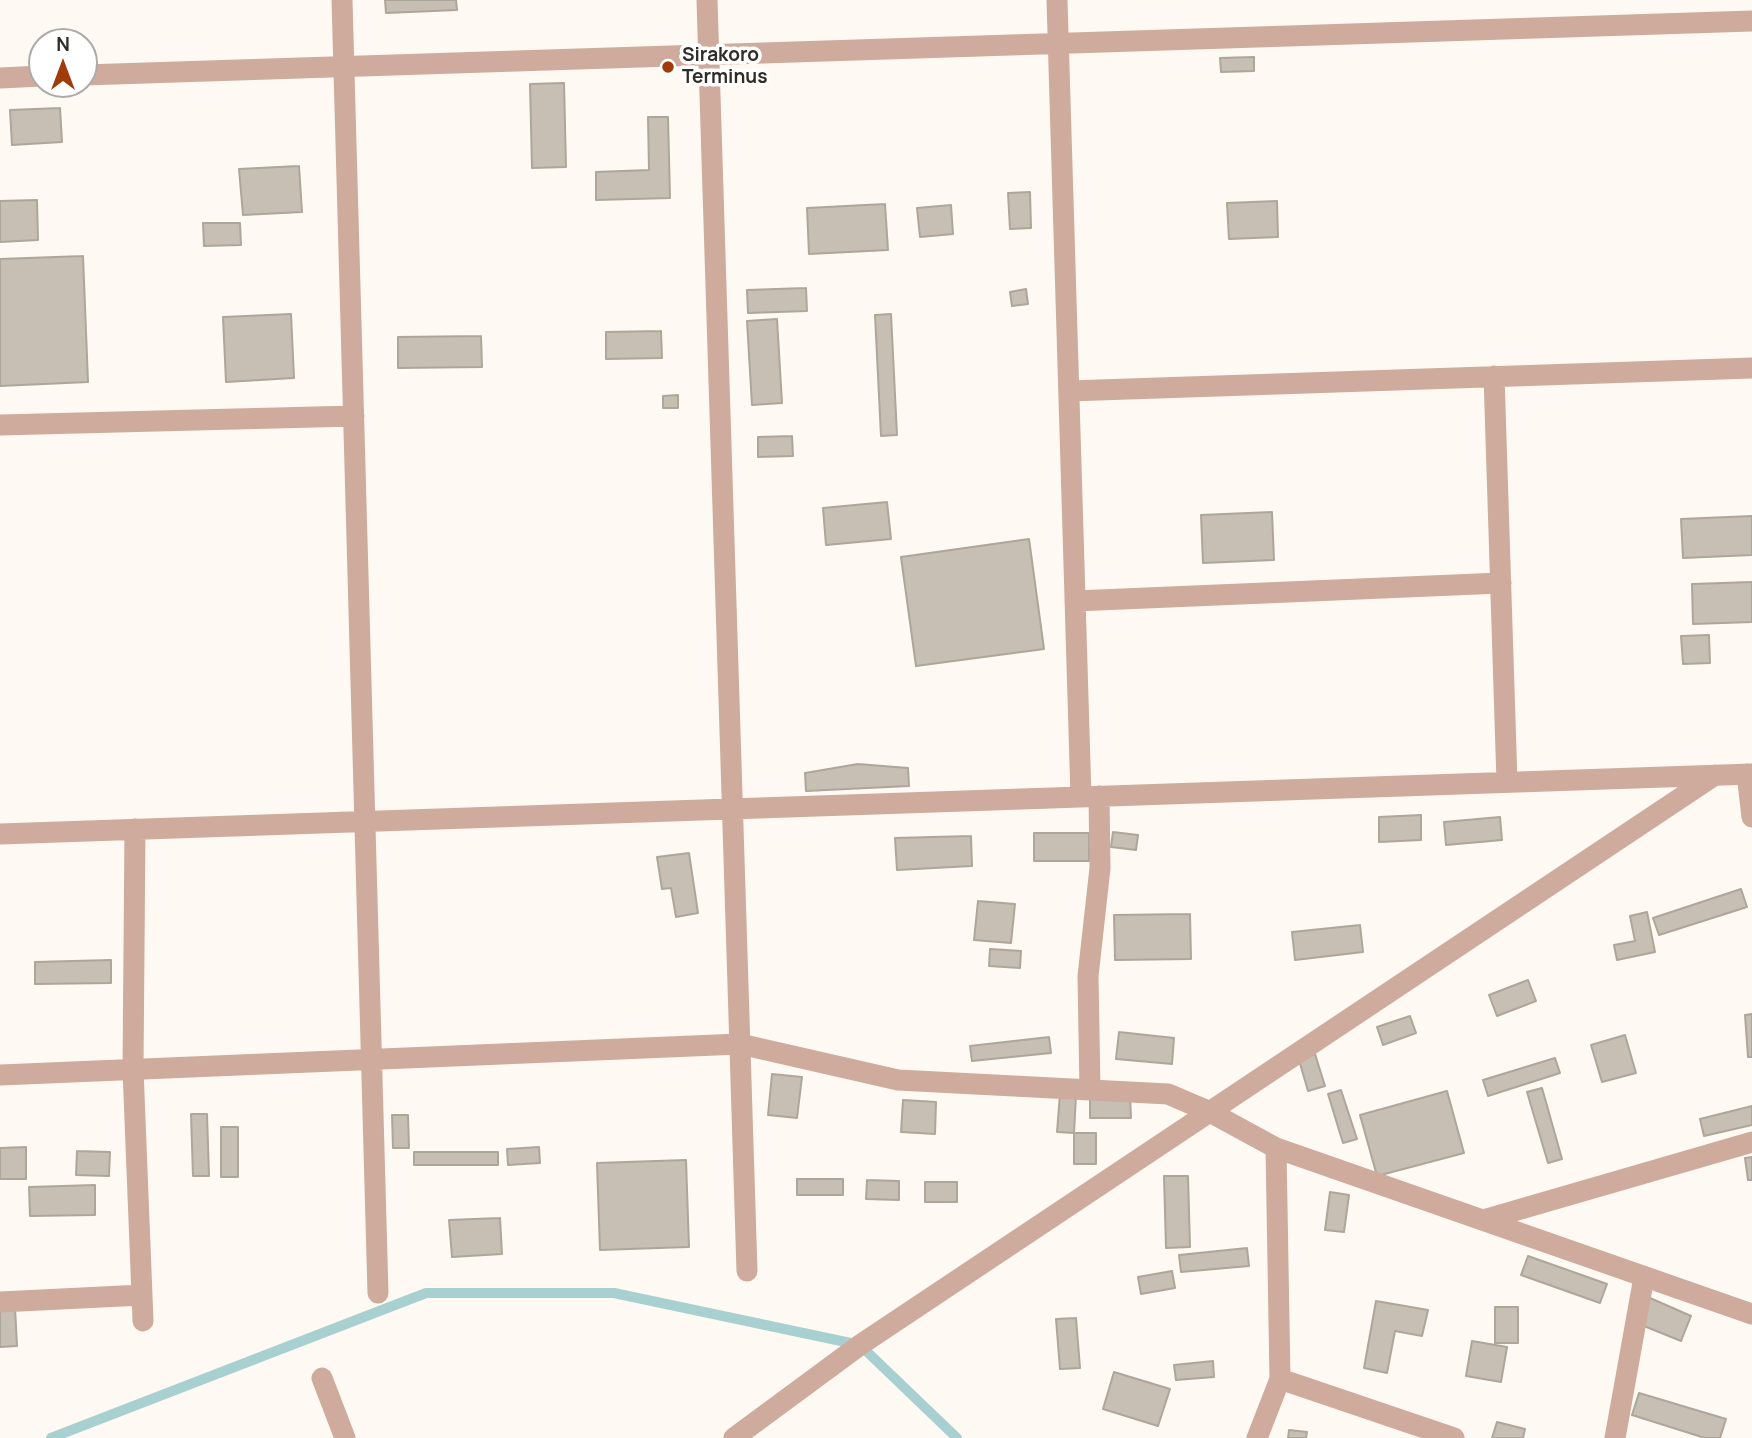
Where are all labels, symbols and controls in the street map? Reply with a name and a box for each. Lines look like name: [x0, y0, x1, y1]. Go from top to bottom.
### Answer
north arrow: [28, 28, 98, 98]
text: N: [56, 31, 70, 57]
place label: Sirakoro Terminus: [682, 45, 767, 89]
marker: Sirakoro Terminus: [660, 59, 676, 75]

